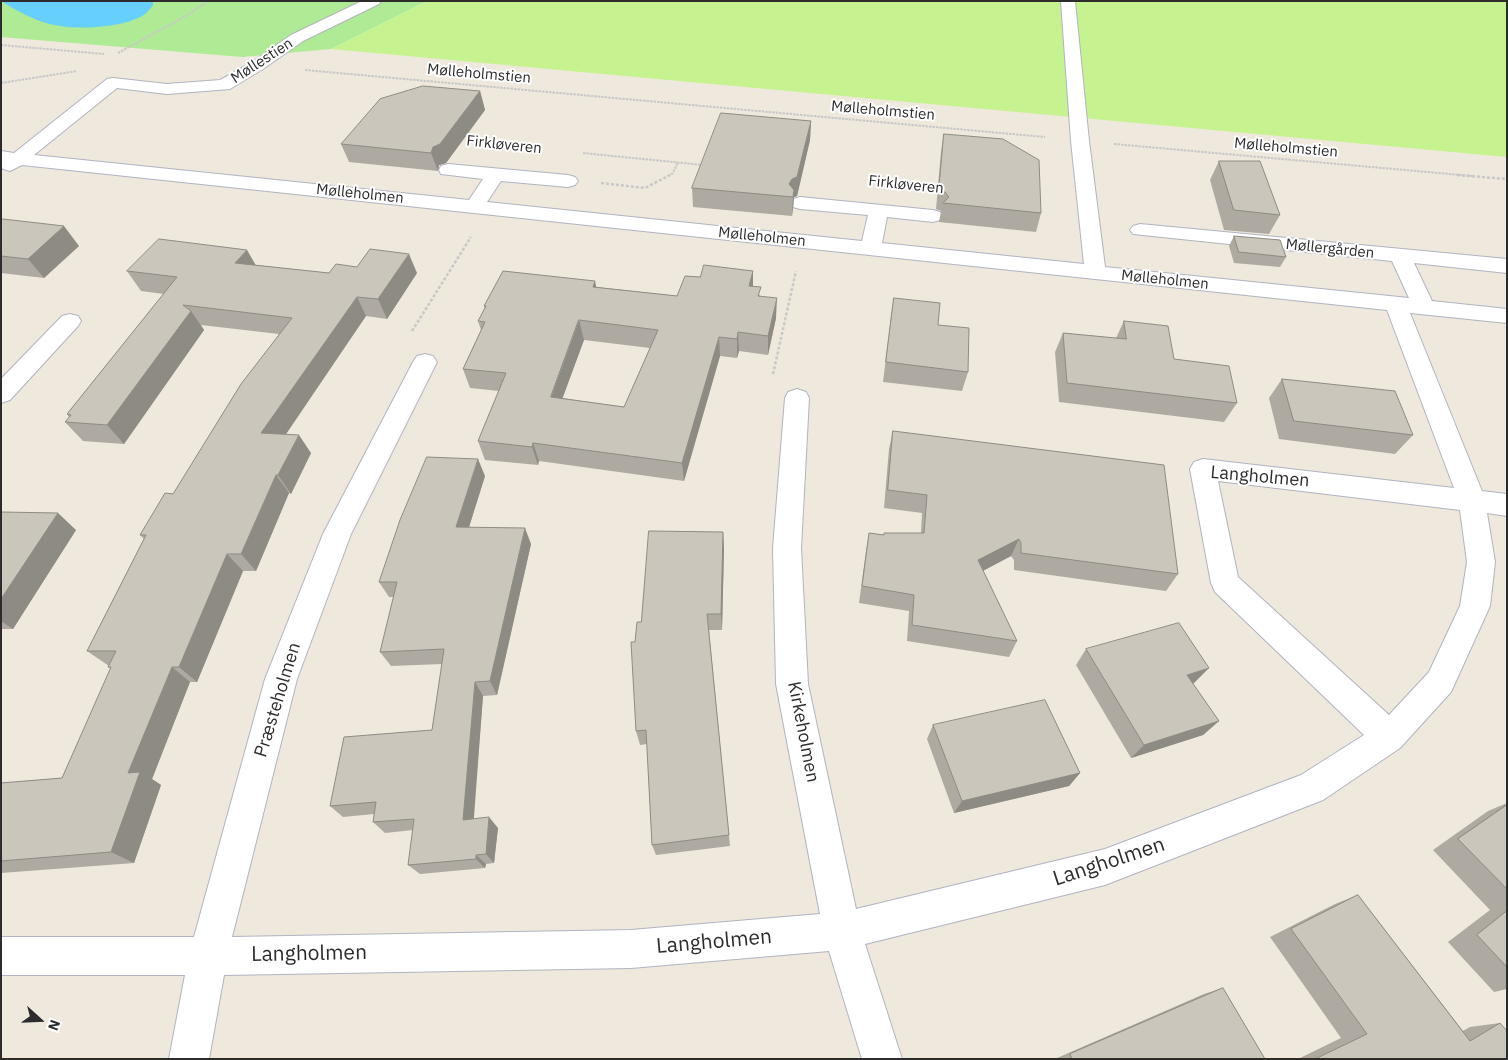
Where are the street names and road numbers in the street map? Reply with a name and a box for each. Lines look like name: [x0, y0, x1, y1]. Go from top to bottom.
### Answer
street label: Møllestien: [228, 34, 296, 88]
street label: Mølleholmstien: [426, 60, 532, 88]
street label: Mølleholmstien: [830, 97, 936, 125]
street label: Firkløveren: [465, 132, 543, 158]
street label: Mølleholmstien: [1233, 134, 1339, 162]
street label: Firkløveren: [867, 172, 945, 198]
street label: Mølleholmen: [315, 180, 405, 208]
street label: Mølleholmen: [717, 223, 807, 251]
street label: Møllergården: [1285, 235, 1375, 263]
street label: Mølleholmen: [1120, 266, 1210, 294]
street label: Langholmen: [1210, 462, 1310, 492]
street label: Præsteholmen: [250, 640, 306, 760]
street label: Kirkeholmen: [783, 680, 823, 784]
street label: Langholmen: [1050, 832, 1168, 892]
street label: Langholmen: [655, 924, 773, 960]
street label: Langholmen: [251, 940, 367, 968]

